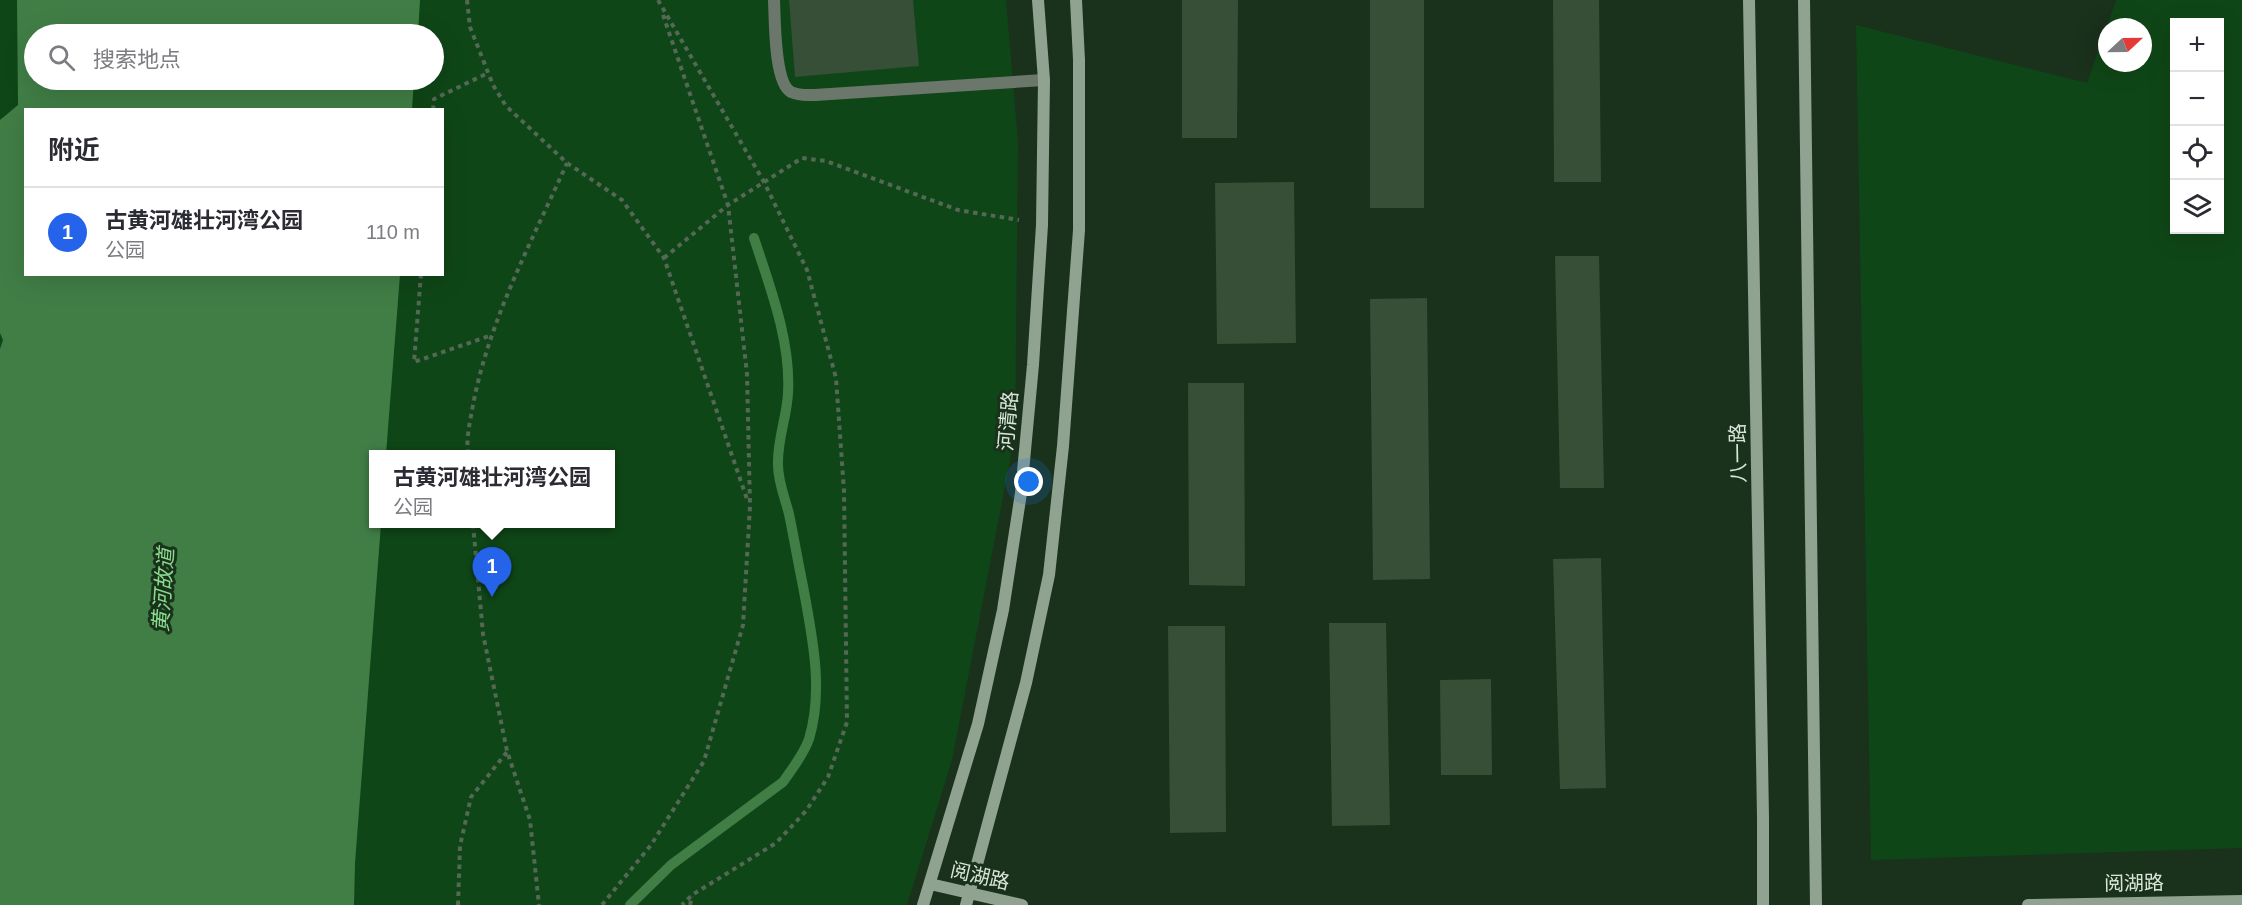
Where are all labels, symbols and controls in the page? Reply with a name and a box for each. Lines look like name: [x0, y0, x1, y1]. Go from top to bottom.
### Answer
north arrow: [2098, 18, 2152, 72]
map controls: [2170, 18, 2224, 234]
button: +: [2170, 18, 2224, 72]
search box: [24, 24, 444, 90]
icon: search: [45, 41, 78, 74]
text: 搜索地点: [93, 47, 181, 72]
button: −: [2170, 72, 2224, 126]
button: locate: [2170, 126, 2224, 180]
text: 附近: [48, 135, 100, 165]
button: layers: [2170, 180, 2224, 234]
text: 古黄河雄壮河湾公园: [105, 208, 303, 233]
text: 1: [62, 221, 73, 243]
text: 110 m: [366, 221, 420, 243]
text: 公园: [105, 239, 145, 261]
street label: 河清路: [994, 390, 1022, 452]
street label: 八一路: [1726, 423, 1750, 483]
popup: [369, 450, 615, 528]
text: 古黄河雄壮河湾公园: [393, 465, 591, 490]
your location: [1014, 467, 1043, 496]
text: 公园: [393, 496, 433, 518]
water label: 黄河故道: [149, 544, 178, 633]
pin: 1: [472, 548, 512, 597]
street label: 阅湖路: [948, 859, 1012, 893]
street label: 阅湖路: [2104, 871, 2164, 895]

